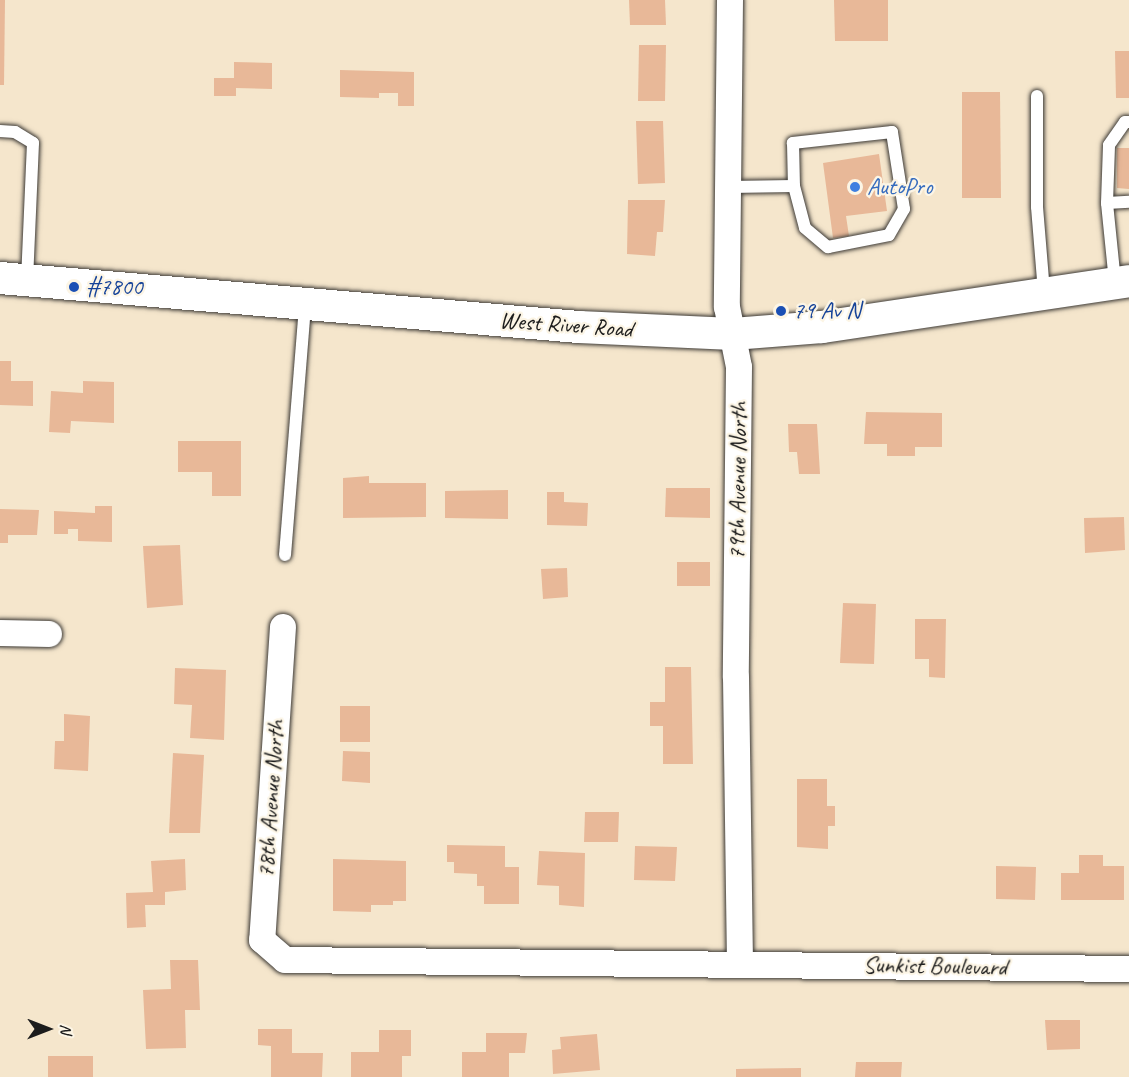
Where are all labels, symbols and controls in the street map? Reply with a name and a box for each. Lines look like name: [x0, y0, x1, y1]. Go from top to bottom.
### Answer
place label: AutoPro: [867, 173, 932, 201]
marker: AutoPro: [848, 180, 862, 194]
place label: #7800: [86, 273, 143, 301]
marker: #7800: [67, 280, 81, 294]
place label: 79 Av N: [793, 297, 860, 325]
marker: 79 Av N: [774, 304, 788, 318]
street label: West River Road: [498, 306, 634, 344]
street label: 79th Avenue North: [722, 402, 754, 560]
street label: 78th Avenue North: [251, 719, 291, 879]
street label: Sunkist Boulevard: [863, 950, 1007, 982]
north arrow: [18, 999, 78, 1059]
text: N: [56, 1024, 76, 1034]

